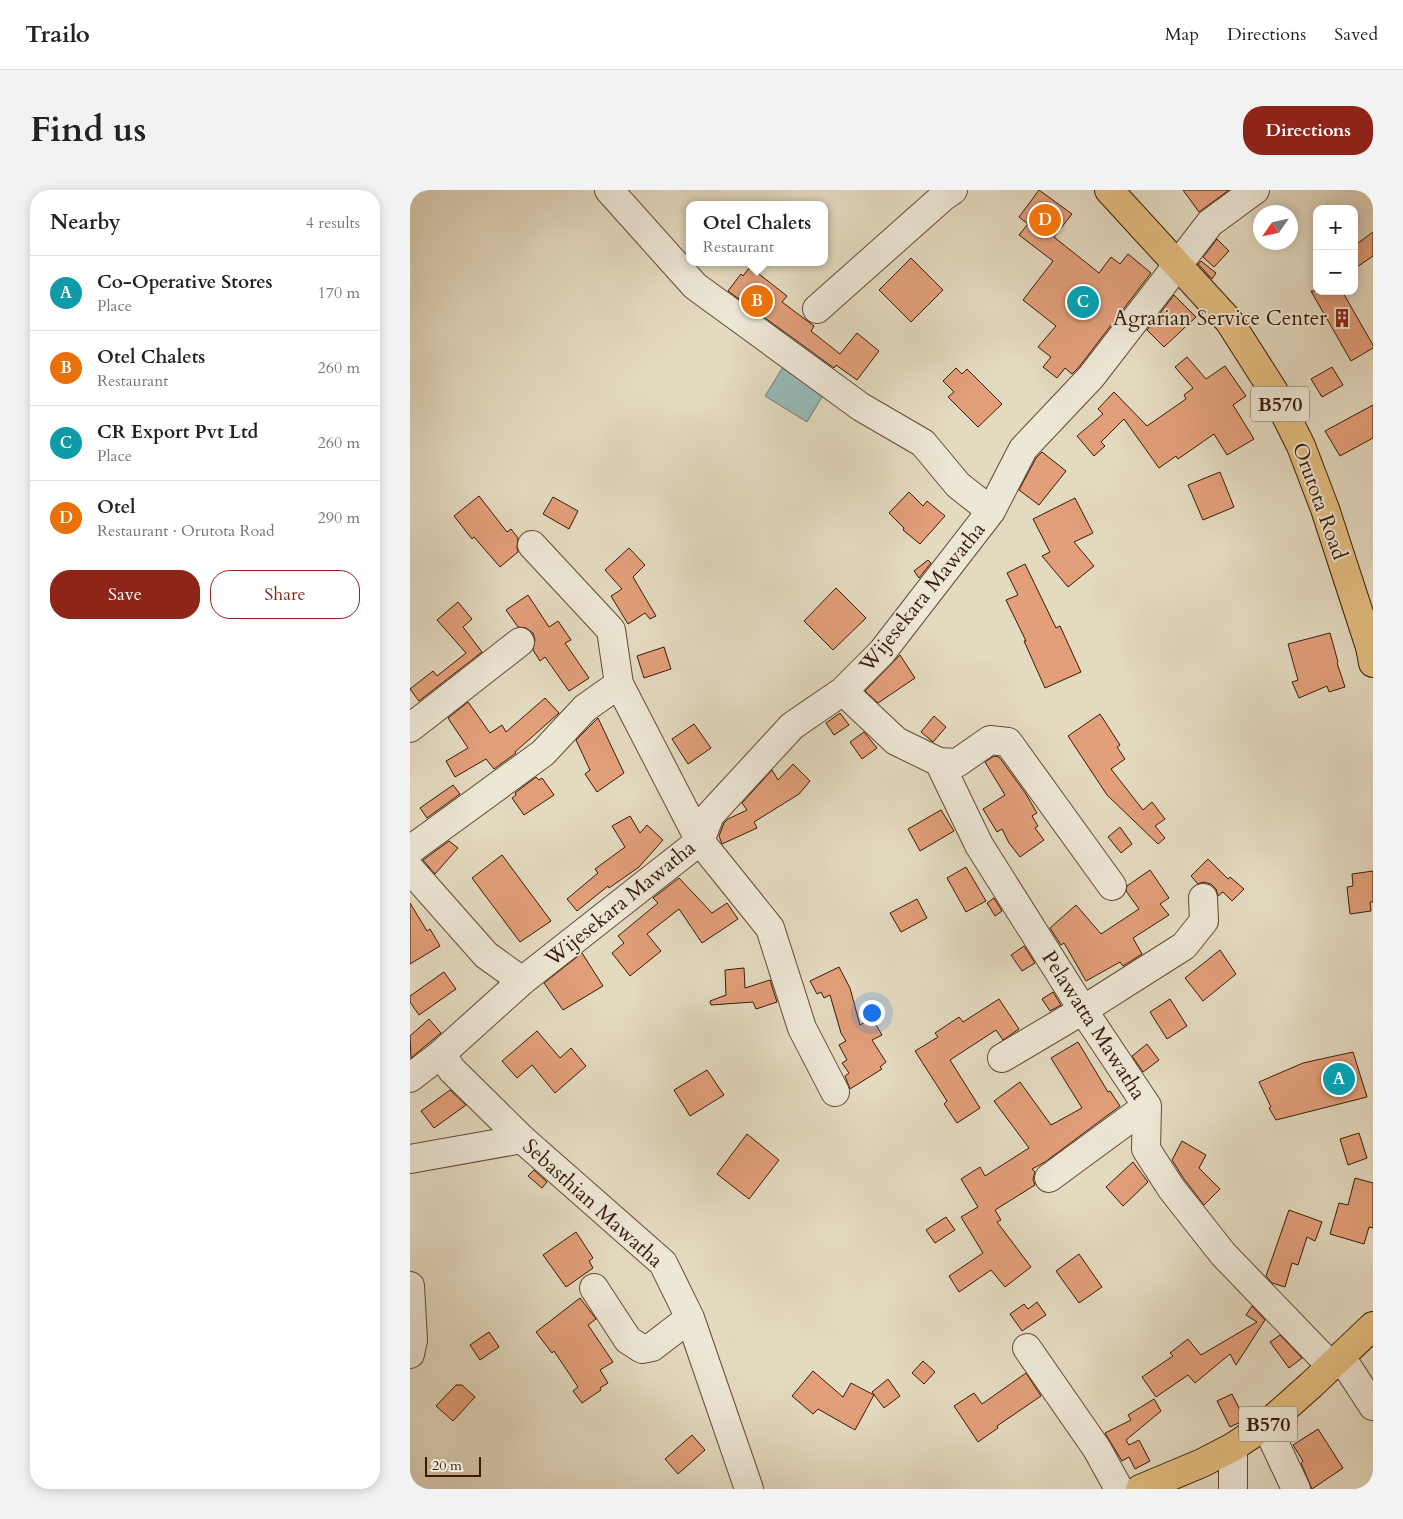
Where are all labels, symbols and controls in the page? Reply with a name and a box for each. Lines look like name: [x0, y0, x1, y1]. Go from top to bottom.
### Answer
text: Trailo: [25, 18, 90, 51]
text: Map: [1165, 22, 1199, 47]
text: Directions: [1227, 22, 1306, 47]
text: Saved: [1334, 22, 1378, 47]
text: Find us: [30, 106, 146, 154]
button: Directions: [1243, 106, 1373, 155]
popup: [686, 201, 828, 266]
pin: D: [1029, 201, 1061, 239]
north arrow: [1253, 205, 1298, 250]
map controls: [1313, 205, 1358, 295]
button: +: [1313, 205, 1358, 250]
text: Nearby: [50, 208, 121, 237]
text: Otel Chalets: [703, 210, 811, 236]
text: 4 results: [306, 212, 360, 234]
text: Restaurant: [703, 236, 774, 258]
button: −: [1313, 250, 1358, 295]
text: Co-Operative Stores: [97, 269, 273, 295]
text: A: [60, 282, 72, 304]
text: 170 m: [318, 282, 360, 304]
pin: B: [741, 282, 773, 320]
pin: C: [1067, 283, 1099, 321]
text: Place: [97, 295, 132, 317]
place label: Agrarian Service Center: [1113, 304, 1327, 333]
building icon: Agrarian Service Center: [1331, 307, 1353, 329]
text: Otel Chalets: [97, 344, 205, 370]
text: B: [60, 357, 72, 379]
text: 260 m: [318, 357, 360, 379]
text: Restaurant: [97, 370, 168, 392]
road number: B570: [1251, 386, 1309, 422]
text: CR Export Pvt Ltd: [97, 419, 258, 445]
text: C: [60, 432, 72, 454]
text: 260 m: [318, 432, 360, 454]
street label: Orutota Road: [1285, 439, 1354, 564]
text: Place: [97, 445, 132, 467]
text: Otel: [97, 494, 136, 520]
text: D: [59, 507, 73, 529]
text: 290 m: [318, 507, 360, 529]
street label: Wijesekara Mawatha: [852, 516, 992, 679]
text: Restaurant · Orutota Road: [97, 520, 275, 542]
button: Save: [50, 570, 200, 619]
button: Share: [210, 570, 360, 619]
street label: Wijesekara Mawatha: [538, 834, 702, 974]
street label: Pelawatta Mawatha: [1035, 945, 1153, 1105]
your location: [859, 1000, 885, 1026]
pin: A: [1323, 1060, 1355, 1098]
street label: Sebasthian Mawatha: [516, 1132, 669, 1274]
road number: B570: [1239, 1406, 1297, 1442]
scale bar: [425, 1454, 481, 1477]
text: 20 m: [432, 1456, 462, 1475]

